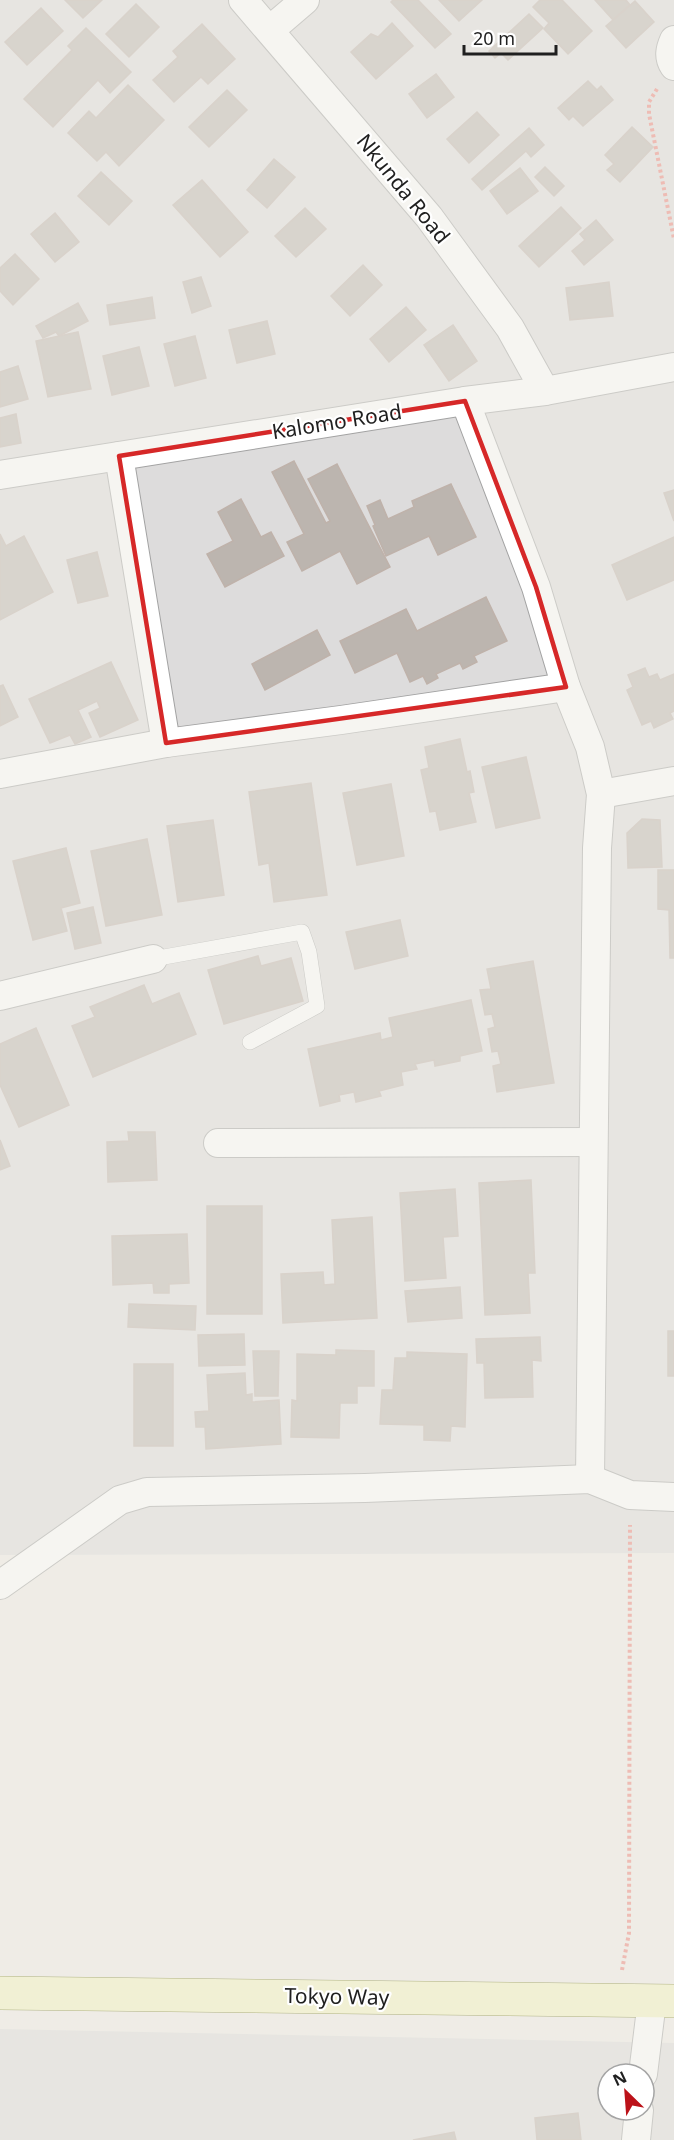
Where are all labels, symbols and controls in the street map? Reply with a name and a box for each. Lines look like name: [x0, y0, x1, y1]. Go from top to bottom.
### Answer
scale bar: [464, 18, 556, 56]
text: 20 m: [473, 26, 515, 50]
street label: Nkunda Road: [351, 128, 457, 249]
street label: Kalomo Road: [270, 397, 404, 445]
street label: Tokyo Way: [284, 1981, 390, 2011]
north arrow: [596, 2062, 656, 2122]
text: N: [609, 2066, 630, 2091]

